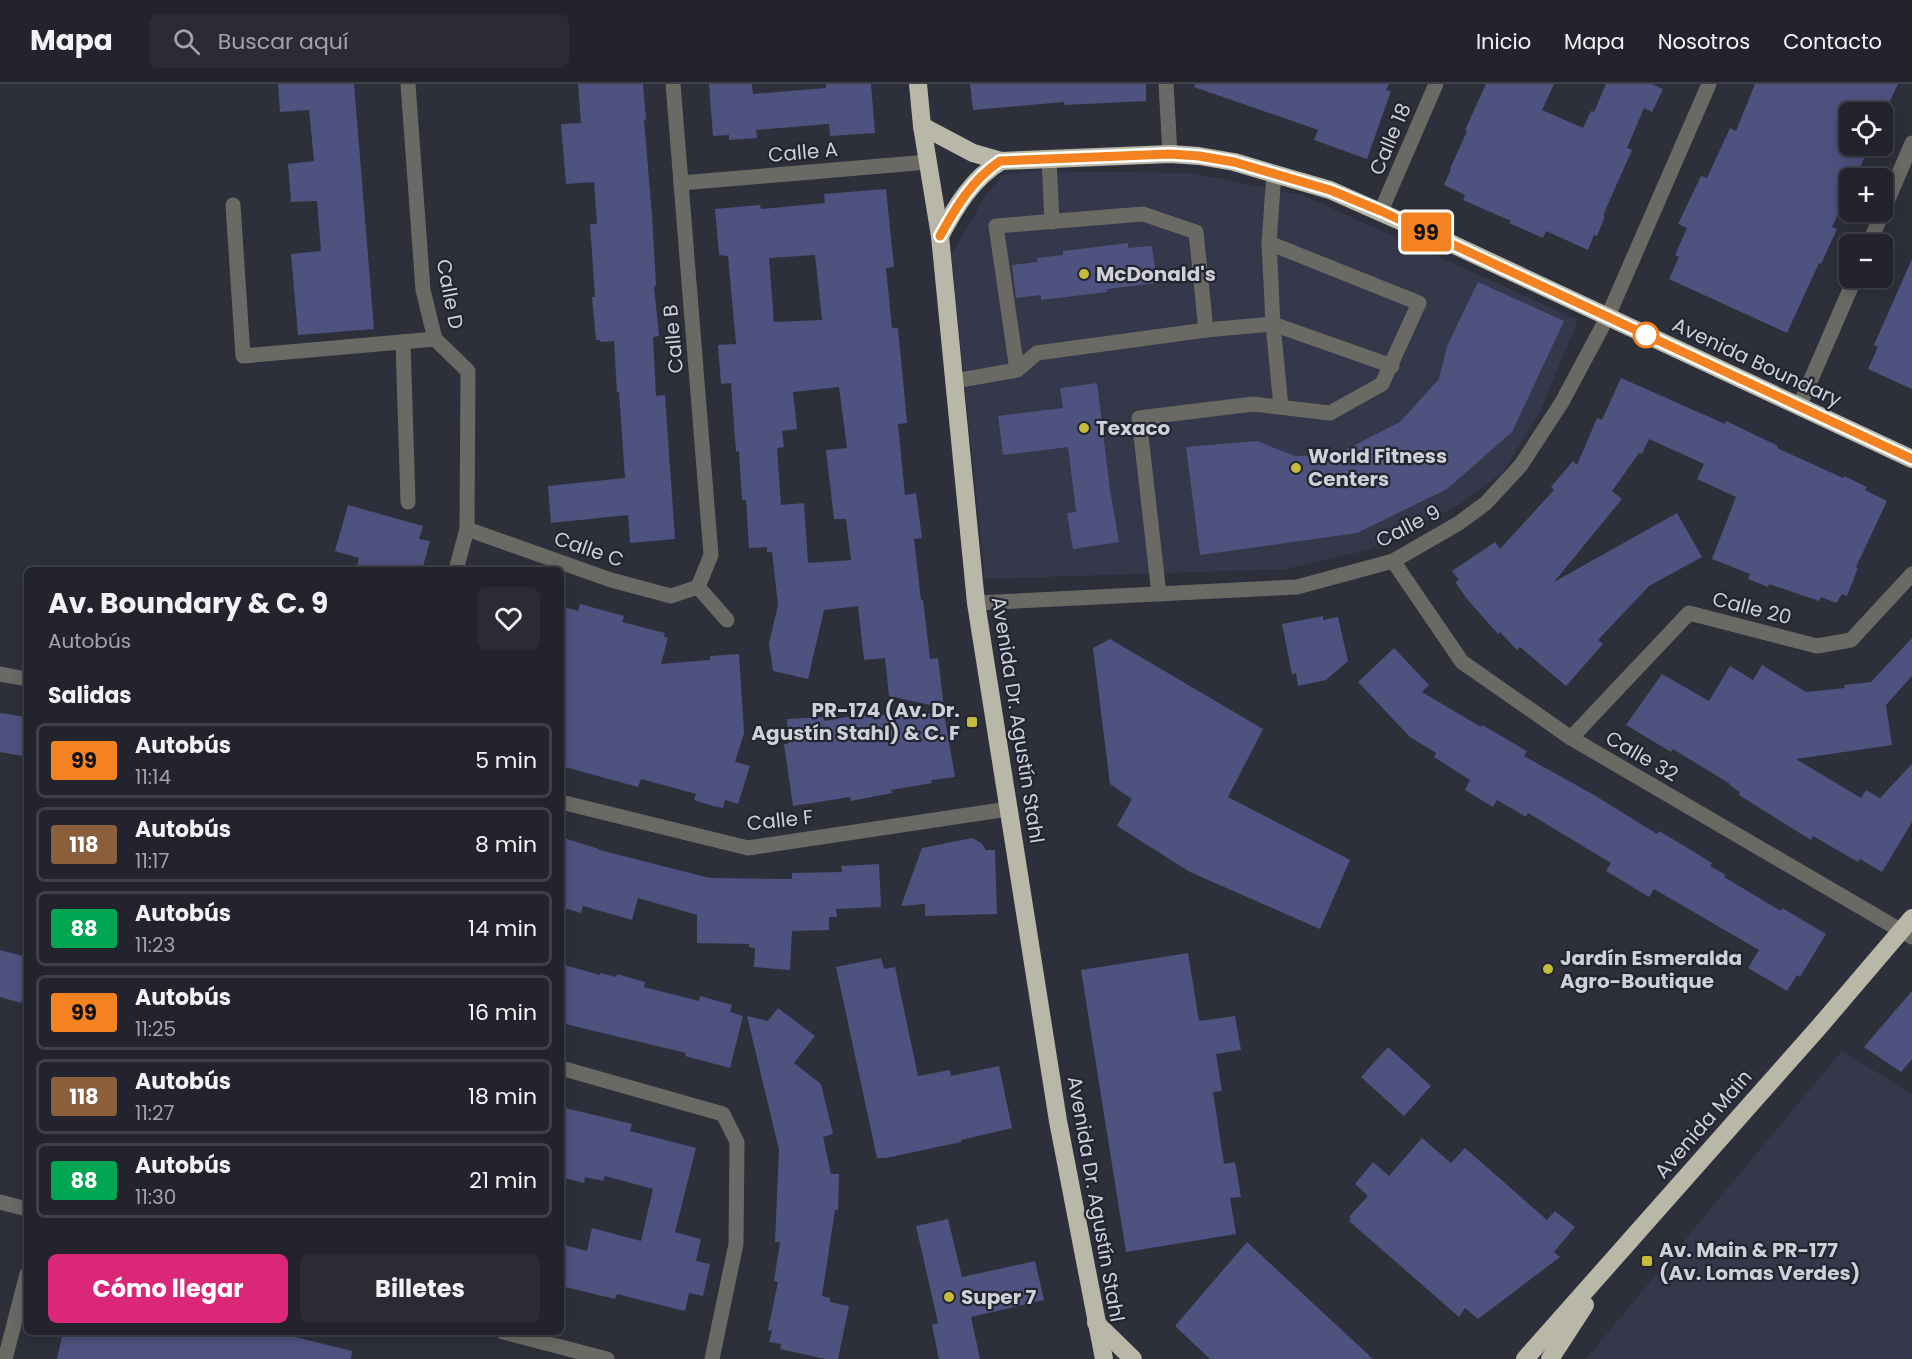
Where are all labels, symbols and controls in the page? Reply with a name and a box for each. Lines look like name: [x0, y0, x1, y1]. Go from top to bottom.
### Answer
search box: [149, 14, 569, 68]
text: Mapa: [30, 21, 113, 60]
icon: search: [170, 25, 203, 58]
text: Buscar aquí: [218, 26, 348, 57]
text: Inicio: [1476, 27, 1531, 56]
text: Mapa: [1564, 27, 1625, 56]
text: Nosotros: [1658, 27, 1750, 56]
text: Contacto: [1783, 27, 1882, 56]
street label: Calle 18: [1362, 99, 1418, 179]
map controls: [1839, 102, 1893, 288]
button: locate: [1839, 102, 1893, 156]
street label: Calle A: [767, 135, 839, 169]
button: +: [1839, 168, 1893, 222]
line badge: 99: [1399, 212, 1453, 252]
text: 99: [1413, 218, 1439, 247]
button: −: [1839, 234, 1893, 288]
street label: Calle D: [430, 257, 470, 331]
place label: McDonald's: [1096, 260, 1216, 288]
marker: McDonald's: [1077, 267, 1091, 281]
street label: Calle B: [656, 304, 690, 374]
street label: Avenida Boundary: [1668, 311, 1846, 413]
unlabelled marker: [1633, 322, 1659, 348]
place label: Texaco: [1096, 414, 1171, 442]
marker: Texaco: [1077, 421, 1091, 435]
place label: World Fitness Centers: [1308, 442, 1447, 493]
marker: World Fitness Centers: [1289, 461, 1303, 475]
street label: Calle 9: [1371, 498, 1445, 554]
street label: Calle C: [550, 524, 628, 574]
text: Av. Boundary & C. 9: [48, 584, 328, 623]
street label: Calle 20: [1710, 585, 1794, 631]
button: heart: [477, 587, 540, 650]
street label: Avenida Dr. Agustín Stahl: [985, 595, 1051, 845]
text: Autobús: [48, 627, 131, 655]
text: Salidas: [48, 680, 132, 711]
place label: PR-174 (Av. Dr. Agustín Stahl) & C. F: [751, 696, 960, 747]
marker: PR-174 (Av. Dr. Agustín Stahl) & C. F: [965, 715, 979, 729]
street label: Calle 32: [1600, 724, 1684, 788]
text: Autobús: [135, 730, 231, 761]
text: 5 min: [475, 745, 537, 776]
text: 99: [71, 746, 97, 775]
text: 11:14: [135, 763, 171, 791]
street label: Calle F: [745, 803, 815, 837]
text: Autobús: [135, 814, 231, 845]
text: 8 min: [475, 829, 537, 860]
text: 118: [69, 830, 99, 859]
text: 11:17: [135, 847, 169, 875]
text: Autobús: [135, 898, 231, 929]
text: 14 min: [468, 913, 537, 944]
text: 88: [70, 914, 98, 943]
text: 11:23: [135, 931, 175, 959]
place label: Jardín Esmeralda Agro-Boutique: [1560, 944, 1742, 995]
marker: Jardín Esmeralda Agro-Boutique: [1541, 962, 1555, 976]
text: Autobús: [135, 982, 231, 1013]
text: 16 min: [468, 997, 537, 1028]
text: 99: [71, 998, 97, 1027]
text: 11:25: [135, 1015, 176, 1043]
street label: Avenida Main: [1648, 1064, 1758, 1184]
text: Autobús: [135, 1066, 231, 1097]
street label: Avenida Dr. Agustín Stahl: [1061, 1074, 1131, 1324]
text: 18 min: [468, 1081, 537, 1112]
text: 118: [69, 1082, 99, 1111]
text: 11:27: [135, 1099, 174, 1127]
text: Autobús: [135, 1150, 231, 1181]
text: 21 min: [469, 1165, 537, 1196]
text: 88: [70, 1166, 98, 1195]
text: 11:30: [135, 1183, 176, 1211]
place label: Av. Main & PR-177 (Av. Lomas Verdes): [1659, 1236, 1860, 1287]
button: Cómo llegar: [48, 1254, 288, 1323]
button: Billetes: [300, 1254, 540, 1323]
marker: Av. Main & PR-177 (Av. Lomas Verdes): [1640, 1254, 1654, 1268]
place label: Super 7: [961, 1283, 1036, 1311]
marker: Super 7: [942, 1290, 956, 1304]

